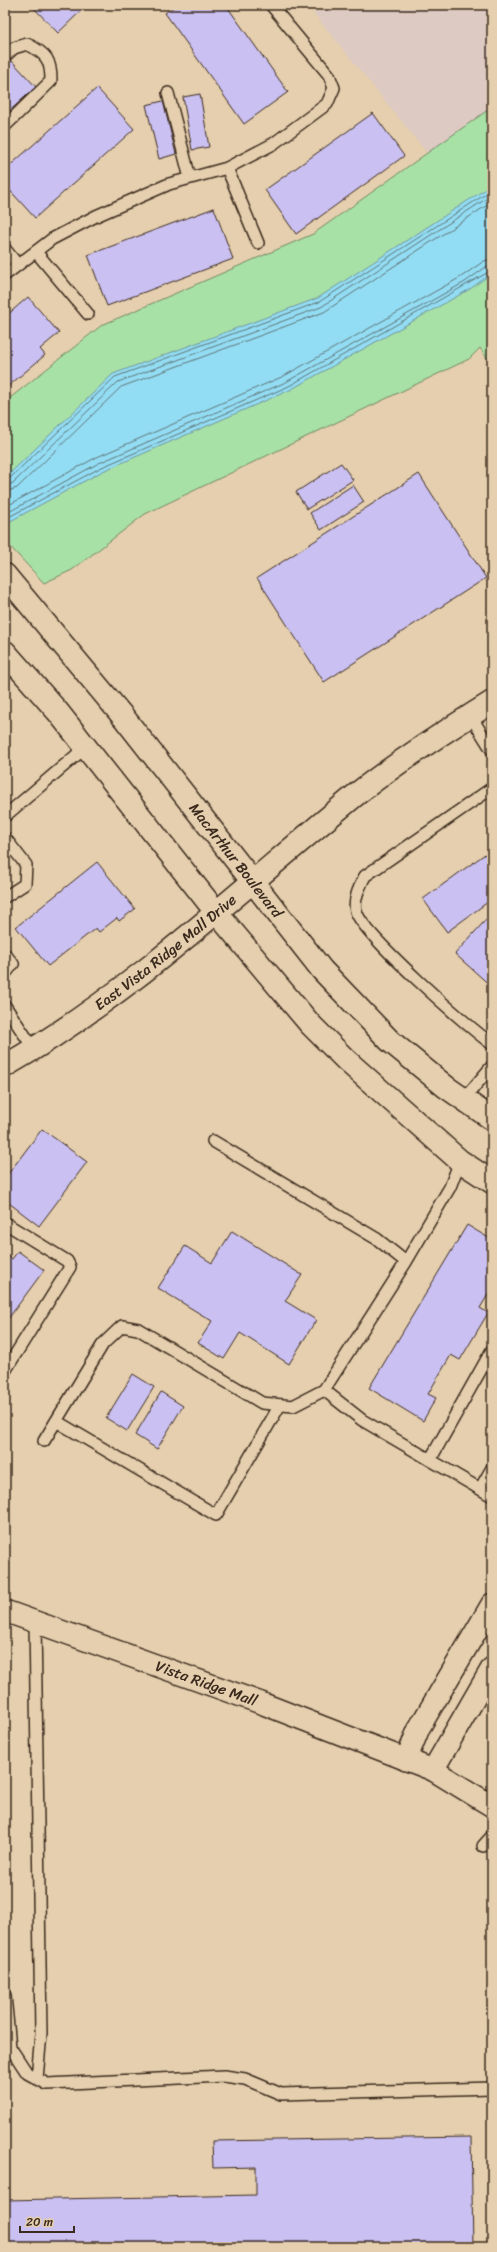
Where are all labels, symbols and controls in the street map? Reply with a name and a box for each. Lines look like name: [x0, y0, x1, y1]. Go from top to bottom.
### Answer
street label: MacArthur Boulevard: [182, 797, 290, 925]
street label: East Vista Ridge Mall Drive: [89, 887, 243, 1017]
street label: Vista Ridge Mall: [152, 1653, 262, 1714]
scale bar: [20, 2208, 74, 2234]
text: 20 m: [26, 2211, 53, 2233]

